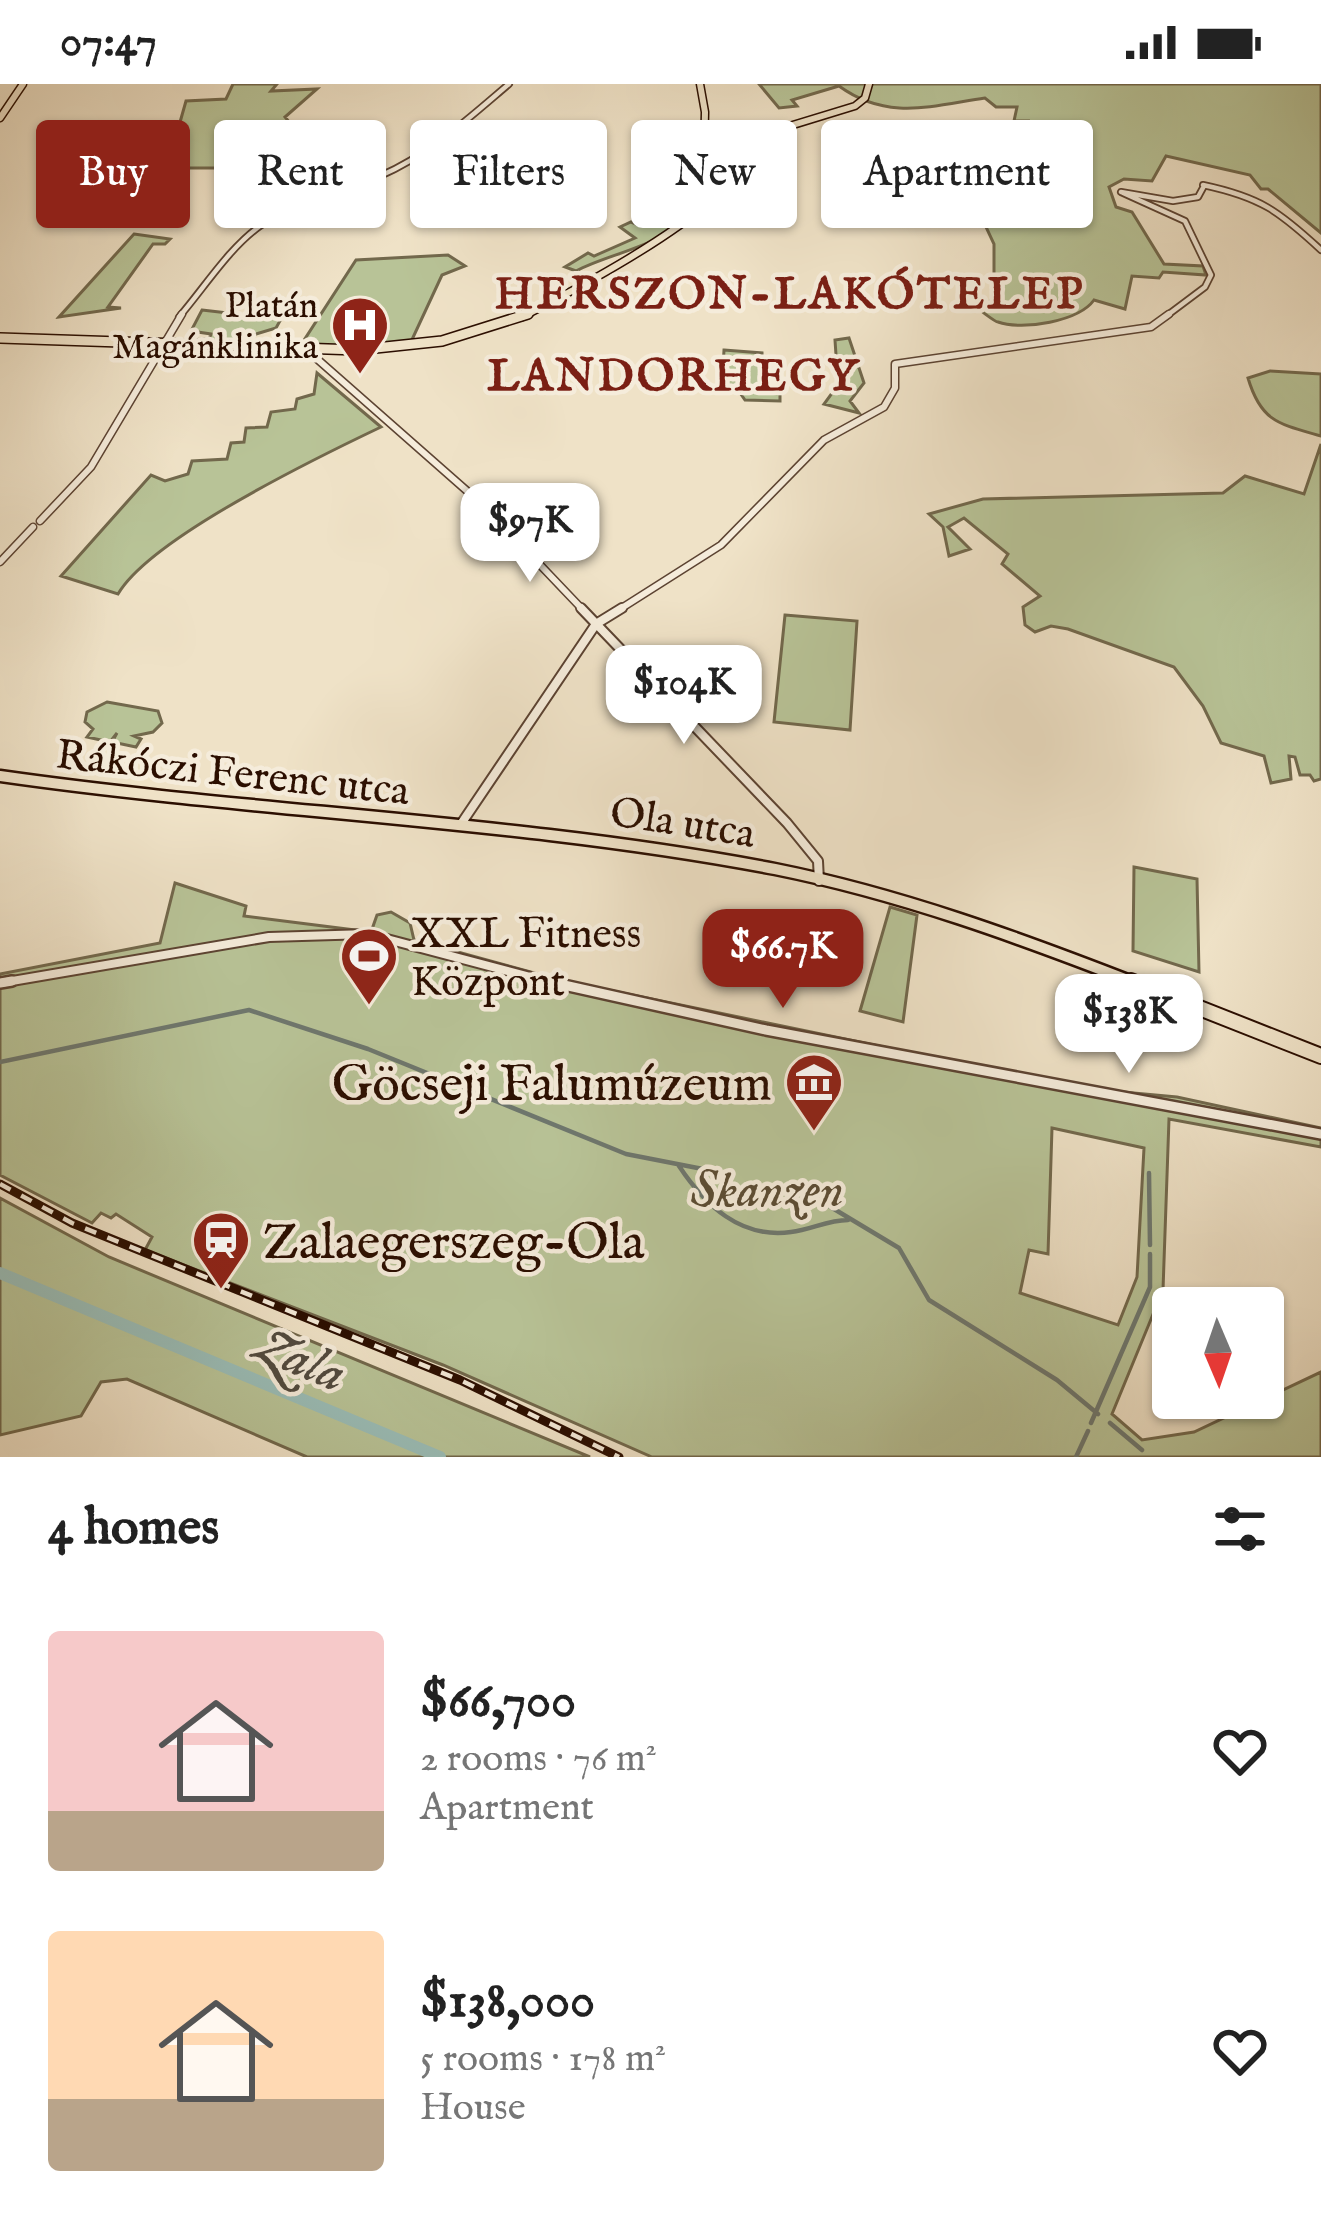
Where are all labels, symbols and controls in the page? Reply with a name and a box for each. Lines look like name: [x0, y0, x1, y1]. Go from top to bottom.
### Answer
text: 07:47: [60, 14, 157, 71]
chip: Buy: [36, 120, 190, 228]
chip: Rent: [214, 120, 386, 228]
chip: Filters: [410, 120, 607, 228]
chip: New: [631, 120, 797, 228]
chip: Apartment: [821, 120, 1093, 228]
district label: HERSZON-LAKÓTELEP: [495, 266, 1085, 324]
place label: Platán Magánklinika: [112, 284, 318, 371]
hospital icon: Platán Magánklinika: [329, 294, 391, 376]
district label: LANDORHEGY: [487, 349, 861, 406]
pin: $97K: [459, 483, 601, 585]
text: $97K: [487, 497, 573, 546]
pin: $104K: [600, 645, 768, 747]
text: $104K: [633, 659, 735, 708]
street label: Rákóczi Ferenc utca: [53, 730, 413, 819]
street label: Ola utca: [606, 787, 760, 862]
place label: XXL Fitness Központ: [411, 909, 641, 1010]
pin: $66.7K: [685, 909, 881, 1011]
text: $66.7K: [729, 923, 837, 972]
sports icon: XXL Fitness Központ: [338, 925, 400, 1007]
pin: $138K: [1045, 974, 1213, 1076]
text: $138K: [1082, 988, 1176, 1037]
museum icon: Göcseji Falumúzeum: [783, 1051, 845, 1133]
place label: Göcseji Falumúzeum: [332, 1054, 772, 1119]
park label: Skanzen: [690, 1160, 844, 1225]
station icon: Zalaegerszeg-Ola: [190, 1209, 252, 1291]
place label: Zalaegerszeg-Ola: [263, 1212, 645, 1277]
north arrow: [1152, 1287, 1284, 1419]
map controls: [1152, 1287, 1284, 1419]
water label: Zala: [241, 1310, 356, 1411]
icon: filters: [1207, 1496, 1273, 1562]
text: 4 homes: [48, 1497, 219, 1562]
text: $66,700: [420, 1670, 576, 1735]
icon: home: [144, 1679, 288, 1823]
icon: heart: [1207, 1718, 1273, 1784]
text: 2 rooms · 76 m²: [420, 1735, 657, 1784]
text: Apartment: [420, 1784, 594, 1833]
text: $138,000: [420, 1970, 595, 2035]
icon: home: [144, 1979, 288, 2123]
icon: heart: [1207, 2018, 1273, 2084]
text: 5 rooms · 178 m²: [420, 2035, 666, 2084]
text: House: [420, 2084, 526, 2133]

